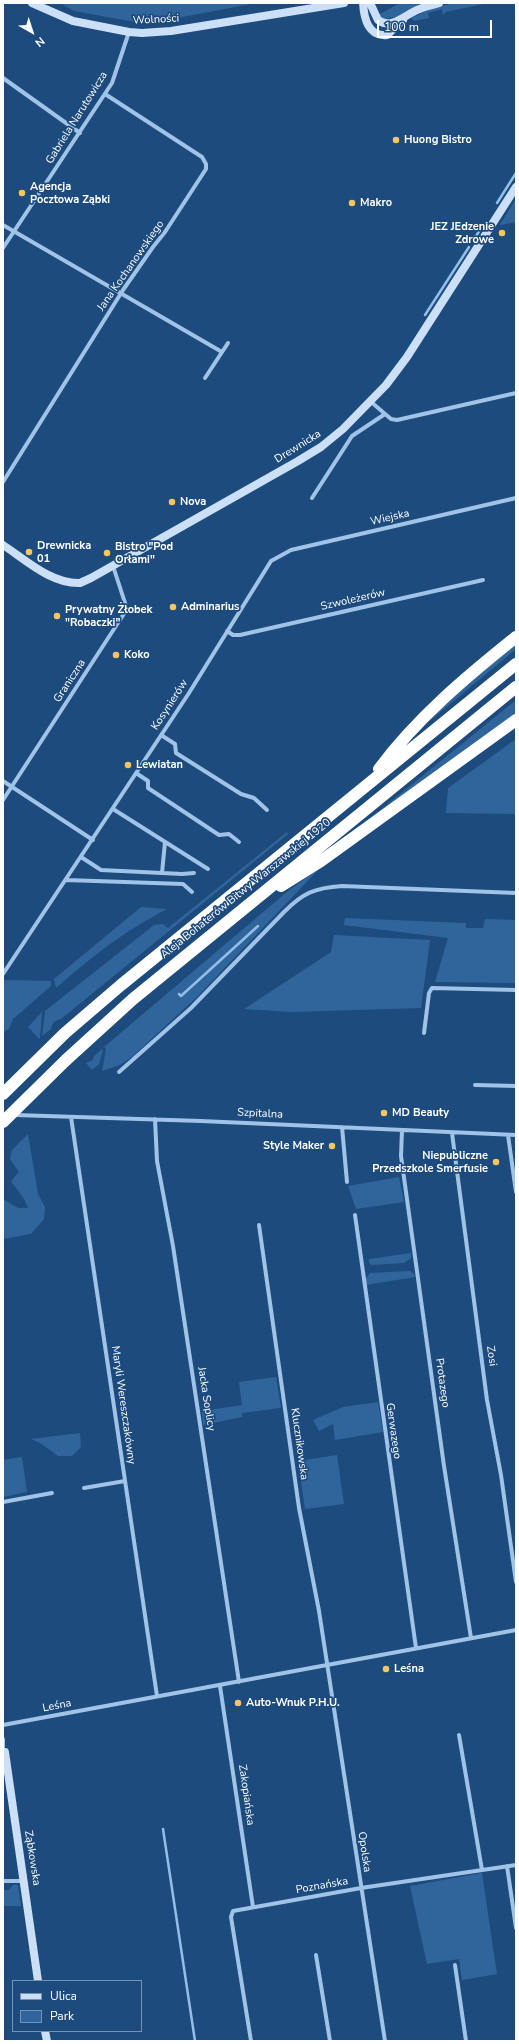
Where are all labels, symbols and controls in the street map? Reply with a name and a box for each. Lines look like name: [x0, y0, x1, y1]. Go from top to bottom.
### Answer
north arrow: [12, 12, 52, 52]
street label: Wolności: [133, 12, 179, 28]
scale bar: [379, 12, 494, 38]
text: 100 m: [384, 19, 419, 35]
text: N: [32, 33, 48, 50]
street label: Gabriela Narutowicza: [43, 69, 111, 167]
place label: Huong Bistro: [404, 133, 472, 147]
marker: Huong Bistro: [391, 135, 401, 145]
place label: Agencja Pocztowa Ząbki: [30, 180, 110, 206]
marker: Agencja Pocztowa Ząbki: [17, 188, 27, 198]
place label: Makro: [360, 196, 392, 210]
marker: Makro: [347, 198, 357, 208]
street label: Jana Kochanowskiego: [95, 218, 167, 314]
place label: JEZ JEdzenie Zdrowe: [431, 220, 494, 246]
marker: JEZ JEdzenie Zdrowe: [497, 228, 507, 238]
street label: Drewnicka: [272, 428, 324, 466]
place label: Nova: [180, 495, 206, 509]
marker: Nova: [167, 497, 177, 507]
street label: Wiejska: [369, 507, 411, 529]
place label: Drewnicka 01: [37, 539, 91, 565]
place label: Bistro "Pod Orłami": [115, 540, 173, 566]
marker: Drewnicka 01: [24, 547, 34, 557]
marker: Bistro "Pod Orłami": [102, 548, 112, 558]
street label: Szwoleżerów: [319, 586, 387, 614]
place label: Adminarius: [181, 600, 239, 614]
marker: Adminarius: [168, 602, 178, 612]
place label: Prywatny Żłobek "Robaczki": [65, 603, 152, 629]
marker: Prywatny Żłobek "Robaczki": [52, 611, 62, 621]
place label: Koko: [124, 648, 150, 662]
marker: Koko: [111, 650, 121, 660]
street label: Graniczna: [51, 657, 89, 705]
street label: Kosynierów: [149, 677, 191, 733]
place label: Lewiatan: [136, 758, 183, 772]
marker: Lewiatan: [123, 760, 133, 770]
street label: Aleja Bohaterów Bitwy Warszawskiej 1920: [158, 816, 334, 962]
street label: Szpitalna: [237, 1106, 283, 1122]
place label: MD Beauty: [392, 1106, 449, 1120]
marker: MD Beauty: [379, 1108, 389, 1118]
place label: Style Maker: [263, 1139, 324, 1153]
marker: Style Maker: [327, 1141, 337, 1151]
place label: Niepubliczne Przedszkole Smerfusie: [372, 1149, 488, 1175]
marker: Niepubliczne Przedszkole Smerfusie: [491, 1157, 501, 1167]
street label: Maryli Wereszczakówny: [108, 1345, 138, 1465]
street label: Zosi: [483, 1345, 499, 1367]
street label: Protazego: [432, 1357, 452, 1409]
street label: Jacka Soplicy: [194, 1366, 218, 1432]
street label: Gerwazego: [383, 1402, 403, 1460]
street label: Klucznikowska: [287, 1407, 311, 1481]
place label: Leśna: [394, 1662, 424, 1676]
marker: Leśna: [381, 1664, 391, 1674]
place label: Auto-Wnuk P.H.U.: [246, 1696, 340, 1710]
street label: Leśna: [41, 1697, 73, 1715]
marker: Auto-Wnuk P.H.U.: [233, 1698, 243, 1708]
street label: Zakopiańska: [235, 1764, 257, 1826]
street label: Ząbkowska: [21, 1829, 43, 1887]
street label: Opolska: [355, 1831, 373, 1873]
street label: Poznańska: [295, 1875, 349, 1897]
legend: [12, 1980, 142, 2032]
text: Ulica: [50, 1988, 77, 2004]
text: Park: [50, 2008, 74, 2024]

